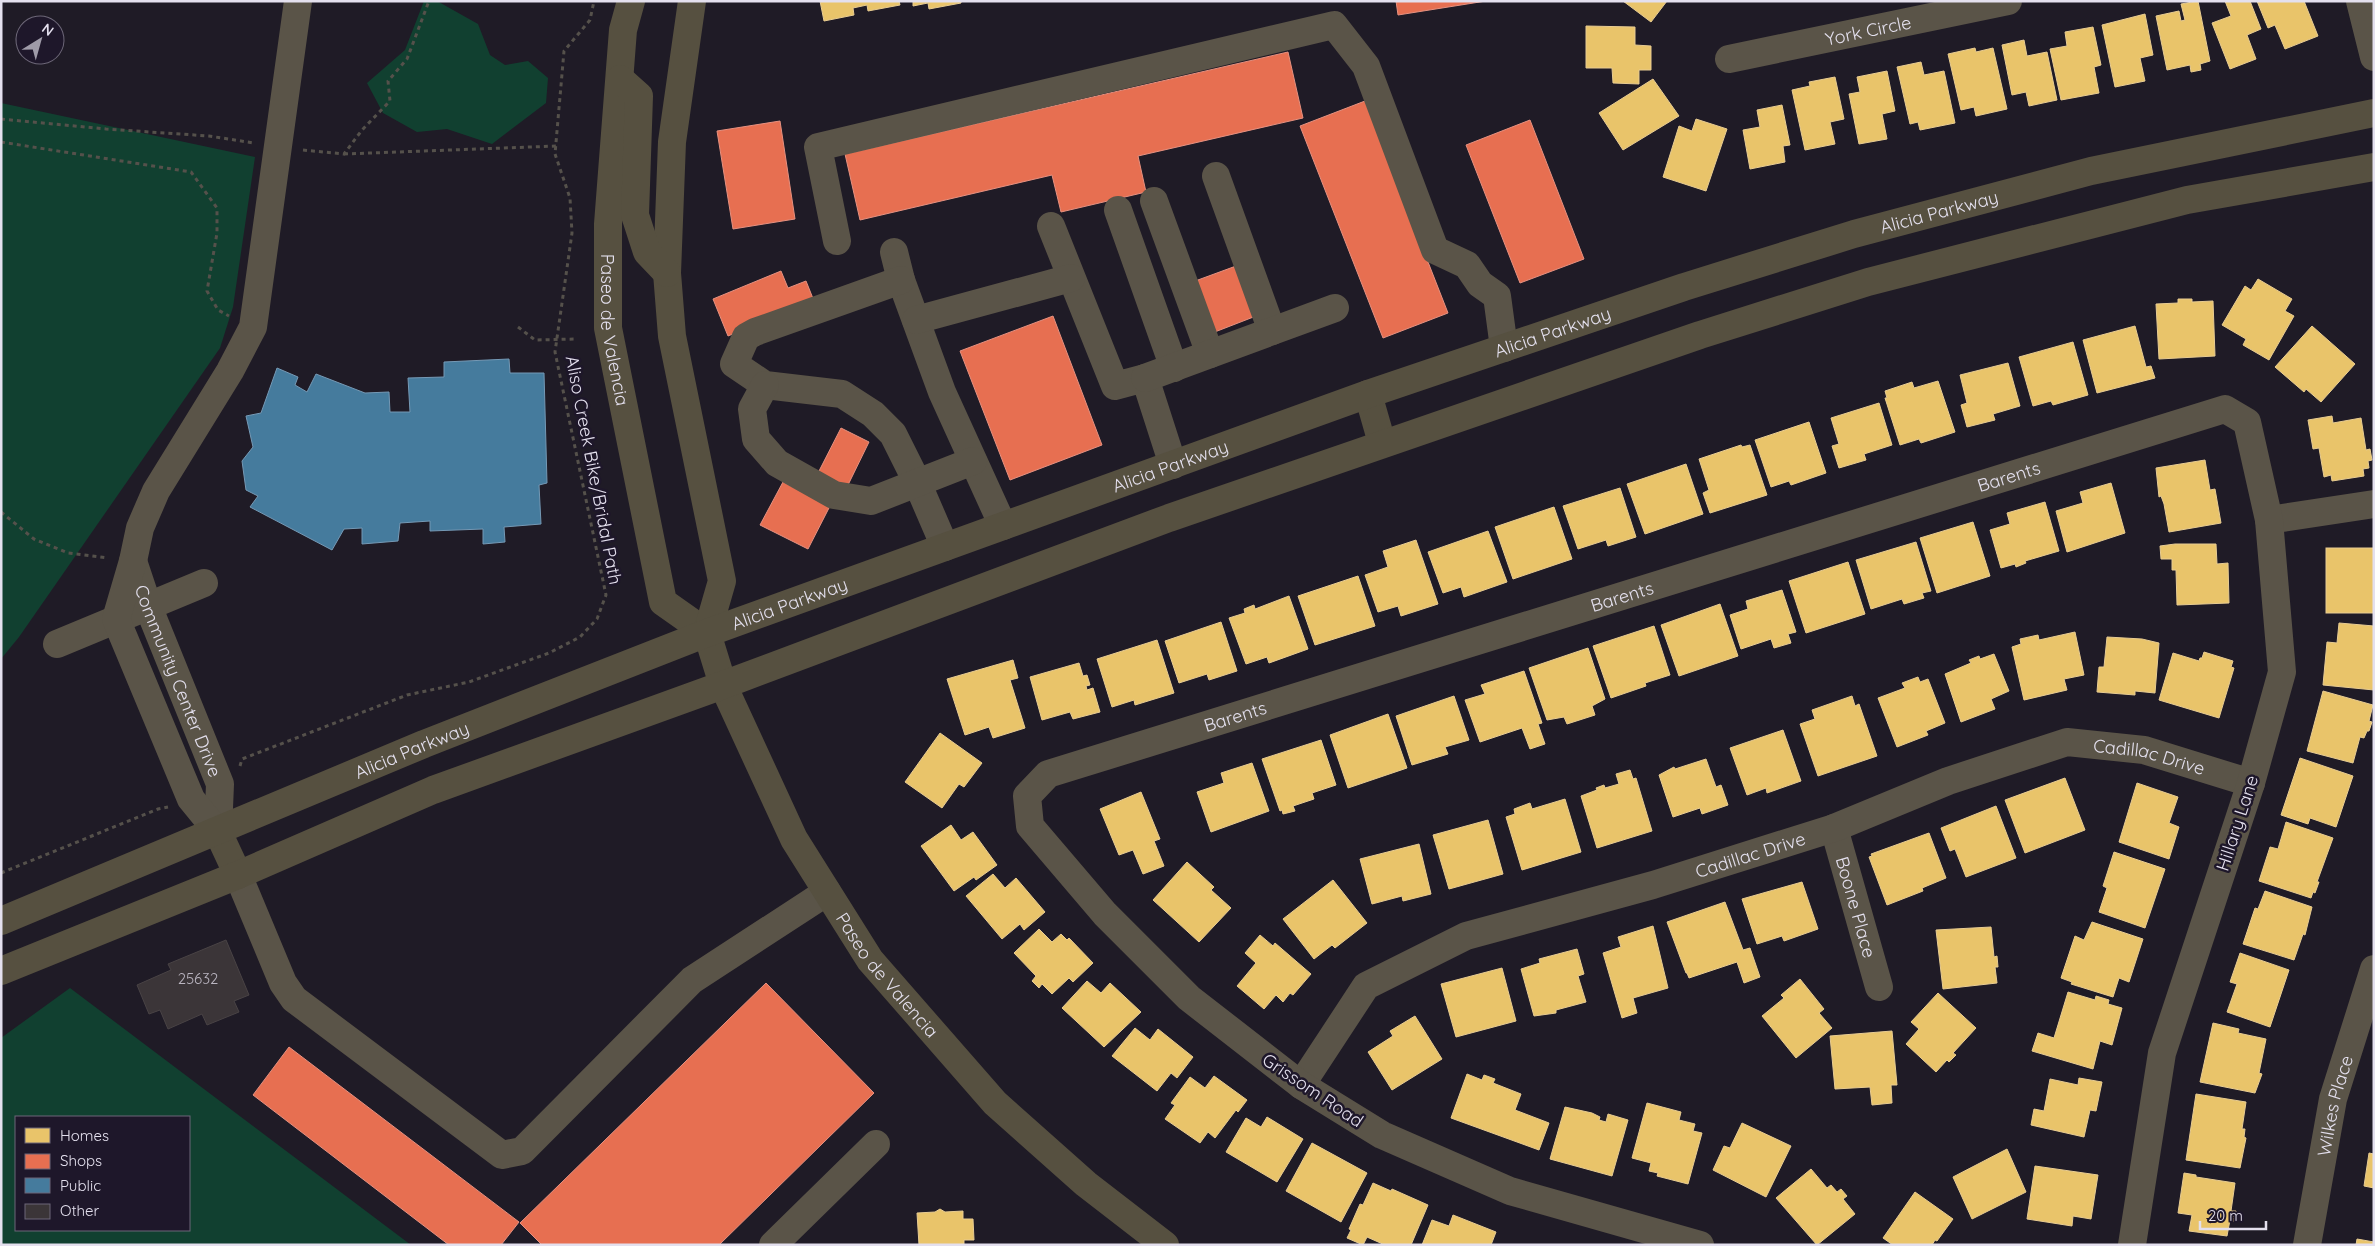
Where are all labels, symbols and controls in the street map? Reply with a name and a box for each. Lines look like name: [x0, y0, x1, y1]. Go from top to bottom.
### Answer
street label: York Circle: [1823, 10, 1913, 50]
north arrow: [15, 15, 65, 65]
text: N: [38, 19, 57, 40]
street label: Alicia Parkway: [1877, 185, 2001, 238]
street label: Paseo de Valencia: [597, 254, 635, 408]
street label: Alicia Parkway: [1491, 301, 1614, 362]
street label: Aliso Creek Bike/Bridal Path: [561, 354, 627, 586]
street label: Alicia Parkway: [1109, 434, 1231, 497]
street label: Barents: [1974, 456, 2043, 497]
street label: Alicia Parkway: [728, 572, 850, 635]
street label: Barents: [1588, 575, 1656, 617]
street label: Community Center Drive: [130, 582, 227, 780]
street label: Barents: [1201, 695, 1269, 737]
street label: Alicia Parkway: [351, 716, 472, 783]
street label: Cadillac Drive: [2092, 733, 2208, 780]
street label: Hillary Lane: [2211, 772, 2263, 874]
street label: Cadillac Drive: [1692, 826, 1808, 883]
street label: Boone Place: [1831, 854, 1882, 960]
street label: Paseo de Valencia: [831, 908, 944, 1042]
house number: 25632: [178, 969, 218, 988]
street label: Grissom Road: [1258, 1048, 1368, 1132]
street label: Wilkes Place: [2312, 1052, 2358, 1158]
legend: [15, 1116, 190, 1231]
text: Homes: [60, 1126, 109, 1145]
text: Shops: [60, 1151, 102, 1170]
text: Public: [60, 1176, 101, 1195]
scale bar: [2200, 1198, 2266, 1230]
text: Other: [60, 1201, 100, 1220]
text: 20 m: [2208, 1206, 2243, 1225]

